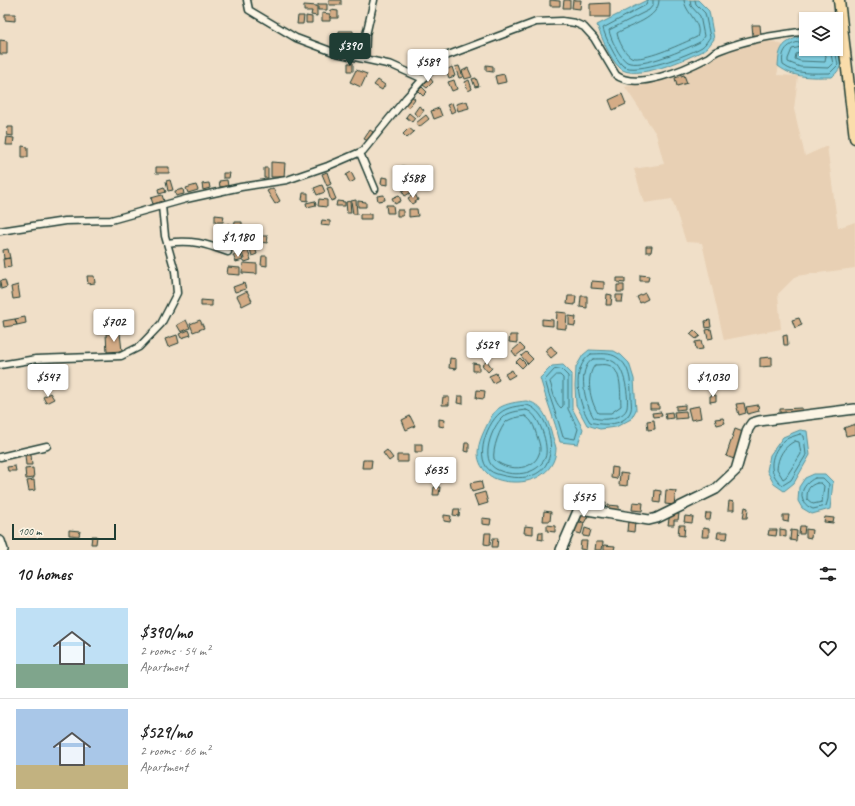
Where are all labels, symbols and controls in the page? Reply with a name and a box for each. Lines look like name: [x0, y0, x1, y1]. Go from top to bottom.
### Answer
map controls: [799, 12, 843, 56]
button: layers: [799, 12, 843, 56]
pin: $390: [326, 33, 374, 67]
text: $390: [338, 38, 362, 54]
pin: $589: [404, 49, 452, 83]
text: $589: [416, 54, 440, 70]
pin: $588: [389, 165, 437, 199]
text: $588: [401, 170, 425, 186]
pin: $1,180: [205, 224, 271, 258]
text: $1,180: [222, 229, 254, 245]
pin: $702: [90, 309, 138, 343]
text: $702: [102, 314, 126, 330]
pin: $529: [463, 332, 511, 366]
text: $529: [475, 337, 499, 353]
pin: $547: [24, 364, 72, 398]
pin: $1,030: [680, 364, 746, 398]
text: $547: [36, 369, 60, 385]
text: $1,030: [697, 369, 729, 385]
pin: $635: [412, 457, 460, 491]
text: $635: [424, 462, 448, 478]
pin: $575: [560, 484, 608, 518]
text: $575: [573, 489, 595, 505]
scale bar: [12, 522, 116, 541]
text: 100 m: [18, 524, 42, 538]
icon: filters: [817, 563, 839, 585]
text: 10 homes: [16, 564, 72, 585]
text: $390/mo: [140, 622, 192, 643]
icon: home: [48, 624, 96, 672]
icon: heart: [817, 637, 839, 659]
text: 2 rooms · 54 m²: [140, 643, 210, 659]
text: Apartment: [140, 659, 188, 675]
text: $529/mo: [140, 722, 192, 743]
icon: home: [48, 725, 96, 773]
icon: heart: [817, 738, 839, 760]
text: 2 rooms · 66 m²: [140, 743, 210, 759]
text: Apartment: [140, 759, 188, 775]

